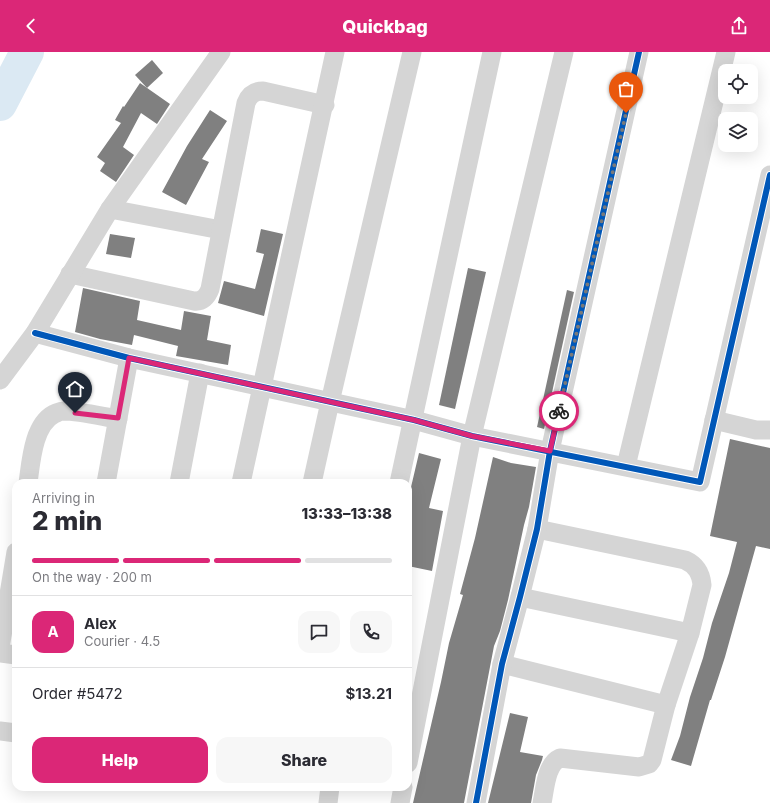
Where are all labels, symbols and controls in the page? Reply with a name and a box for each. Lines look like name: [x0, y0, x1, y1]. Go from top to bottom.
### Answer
icon: back: [20, 15, 42, 37]
icon: share: [728, 15, 750, 37]
text: Quickbag: [342, 16, 428, 37]
map controls: [718, 64, 758, 152]
button: locate: [718, 64, 758, 104]
pin: [609, 72, 643, 113]
icon: bag: [615, 78, 637, 100]
button: layers: [718, 112, 758, 152]
pin: [58, 372, 92, 413]
icon: home: [64, 378, 86, 400]
courier: [539, 391, 579, 431]
icon: bike: [548, 400, 570, 422]
text: Arriving in: [32, 490, 95, 506]
text: 13:33–13:38: [301, 504, 392, 523]
text: 2 min: [32, 505, 102, 536]
text: On the way · 200 m: [32, 569, 152, 585]
button: chat: [298, 611, 340, 653]
button: phone: [350, 611, 392, 653]
text: Alex: [84, 614, 117, 633]
text: A: [47, 622, 59, 641]
text: Courier · 4.5: [84, 633, 160, 649]
text: Order #5472: [32, 684, 123, 703]
text: $13.21: [345, 684, 392, 703]
button: Help: [32, 737, 208, 783]
button: Share: [216, 737, 392, 783]

